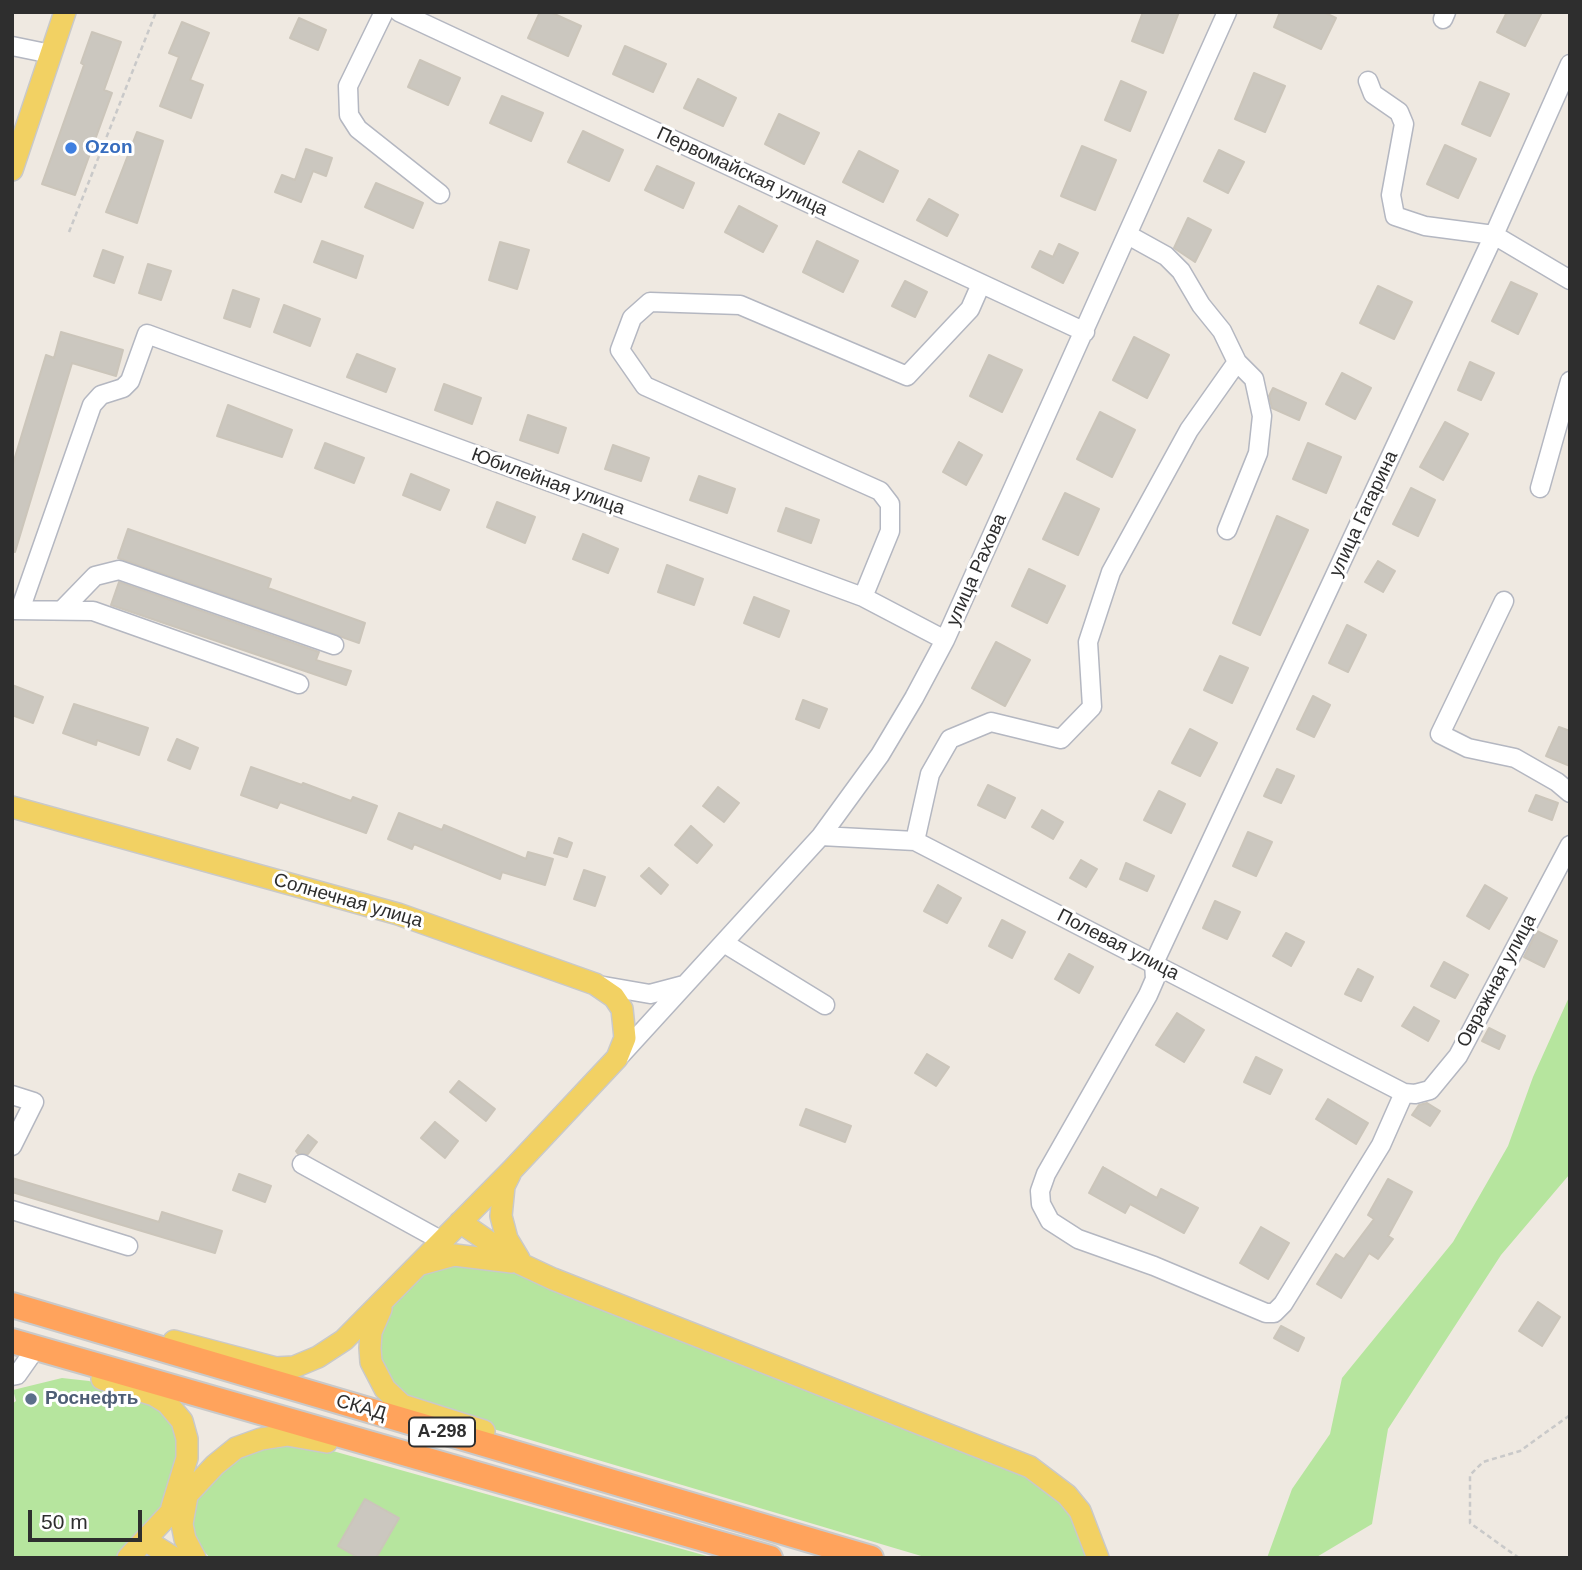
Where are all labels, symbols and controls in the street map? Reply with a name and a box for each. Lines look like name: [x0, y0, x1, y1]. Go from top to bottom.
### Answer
street label: Первомайская улица: [653, 122, 831, 222]
place label: Ozon: [85, 137, 132, 159]
marker: Ozon: [63, 140, 79, 156]
street label: Юбилейная улица: [468, 444, 628, 520]
street label: улица Гагарина: [1325, 447, 1403, 581]
street label: улица Рахова: [942, 510, 1012, 630]
street label: Солнечная улица: [271, 869, 425, 933]
street label: Полевая улица: [1053, 904, 1183, 986]
street label: Овражная улица: [1452, 910, 1542, 1052]
place label: Роснефть: [45, 1388, 139, 1410]
street label: СКАД: [333, 1390, 389, 1426]
marker: Роснефть: [23, 1391, 39, 1407]
road number: А-298: [409, 1418, 475, 1447]
scale bar: [32, 1496, 145, 1540]
text: 50 m: [41, 1510, 88, 1533]

